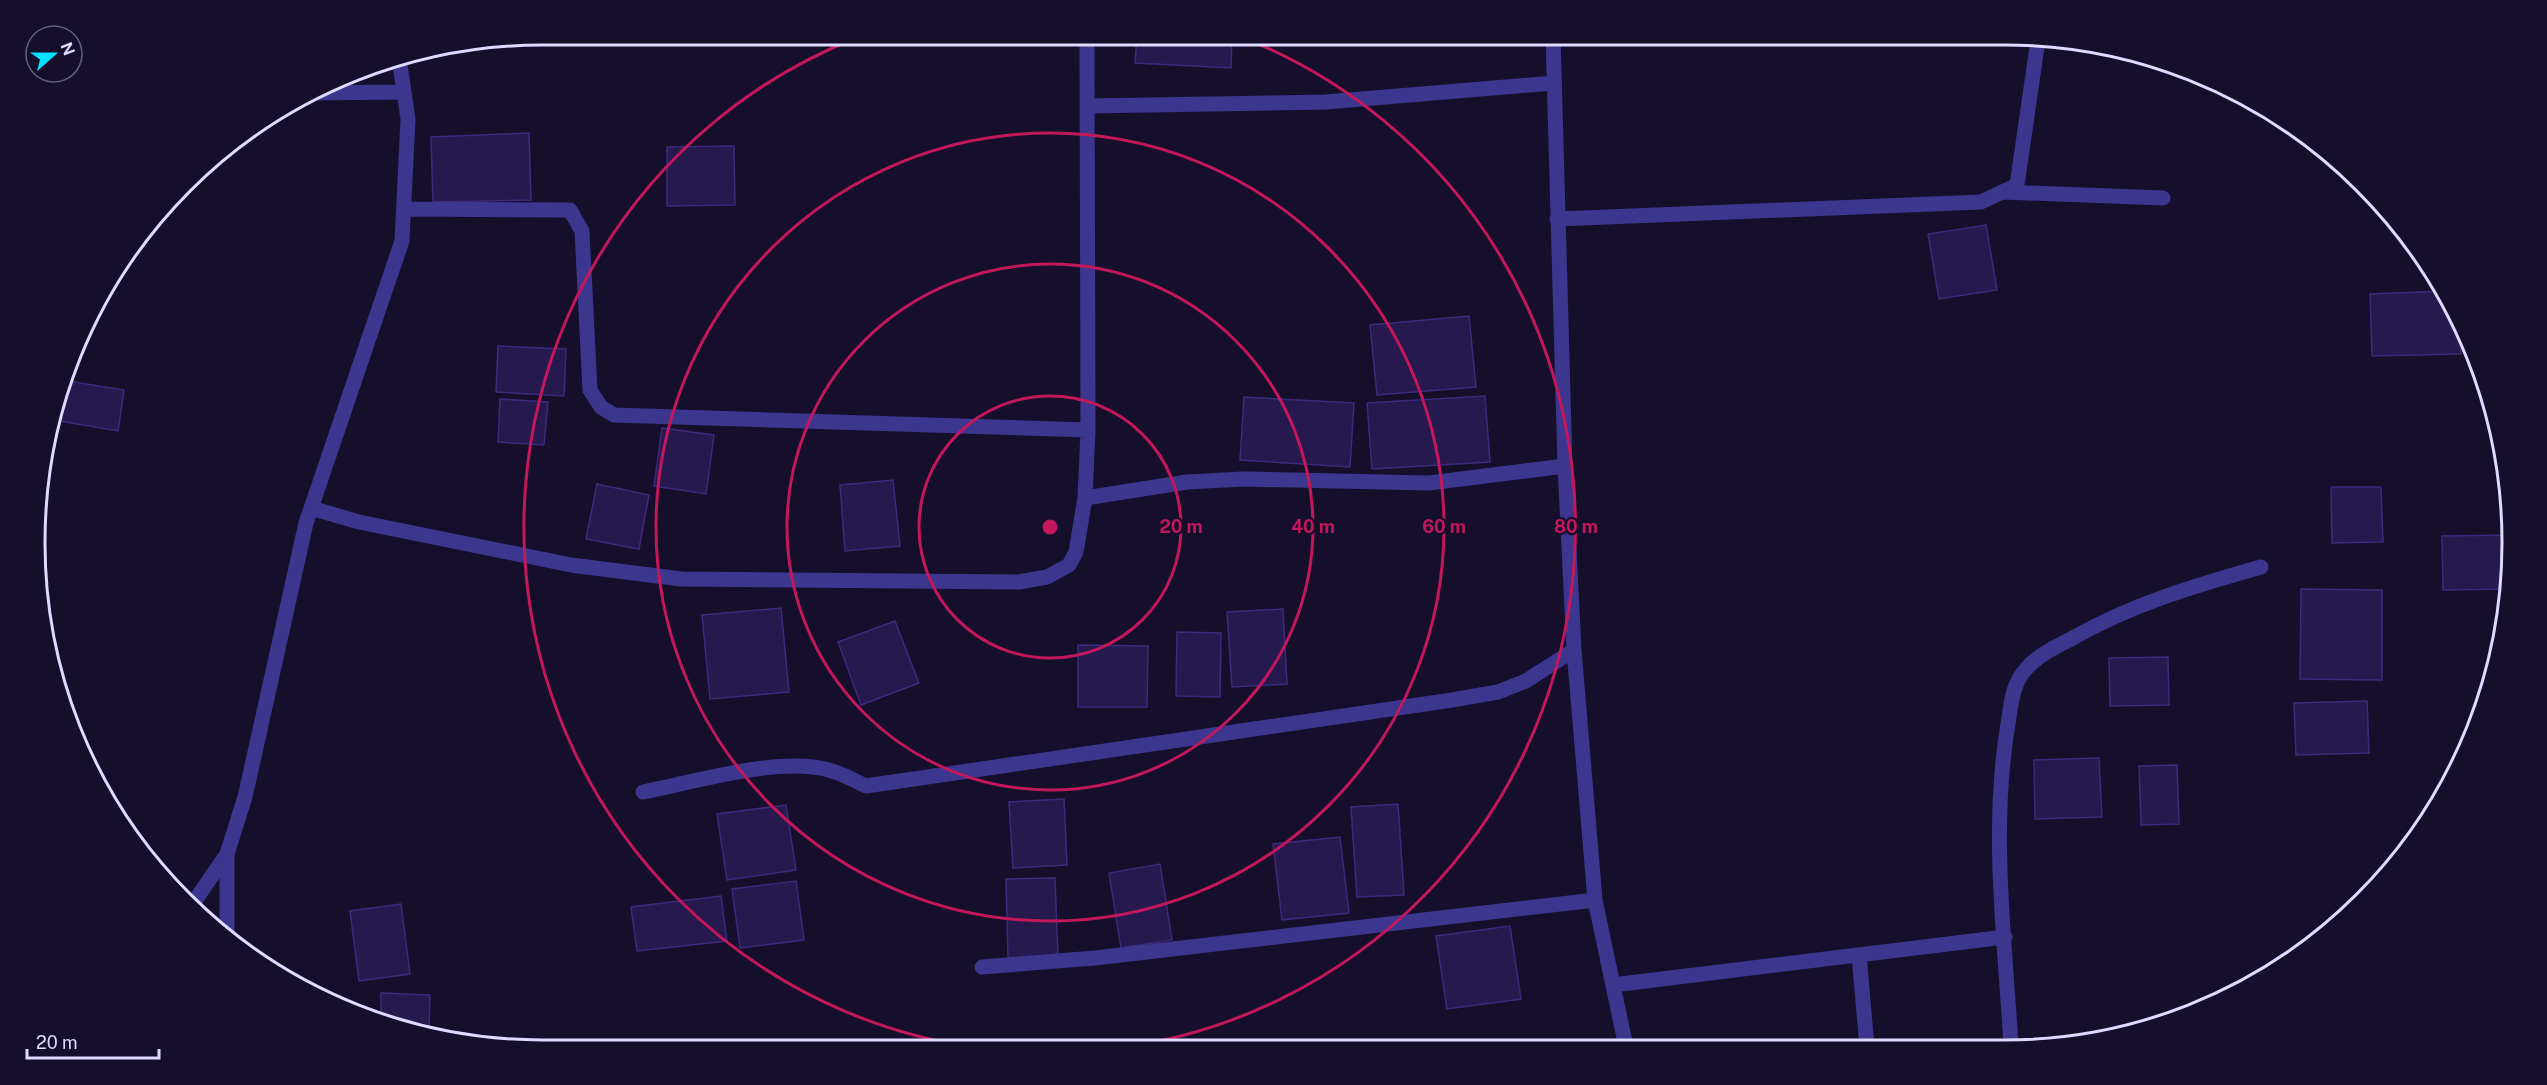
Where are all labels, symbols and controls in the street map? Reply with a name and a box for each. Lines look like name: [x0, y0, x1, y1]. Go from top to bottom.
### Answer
north arrow: [24, 24, 84, 84]
text: N: [56, 40, 79, 58]
text: 20 m: [1159, 516, 1203, 537]
text: 40 m: [1291, 516, 1335, 537]
text: 60 m: [1422, 516, 1466, 537]
text: 80 m: [1554, 516, 1598, 537]
centre of rings: [1040, 517, 1060, 537]
scale bar: [27, 1022, 159, 1060]
text: 20 m: [36, 1032, 78, 1053]

